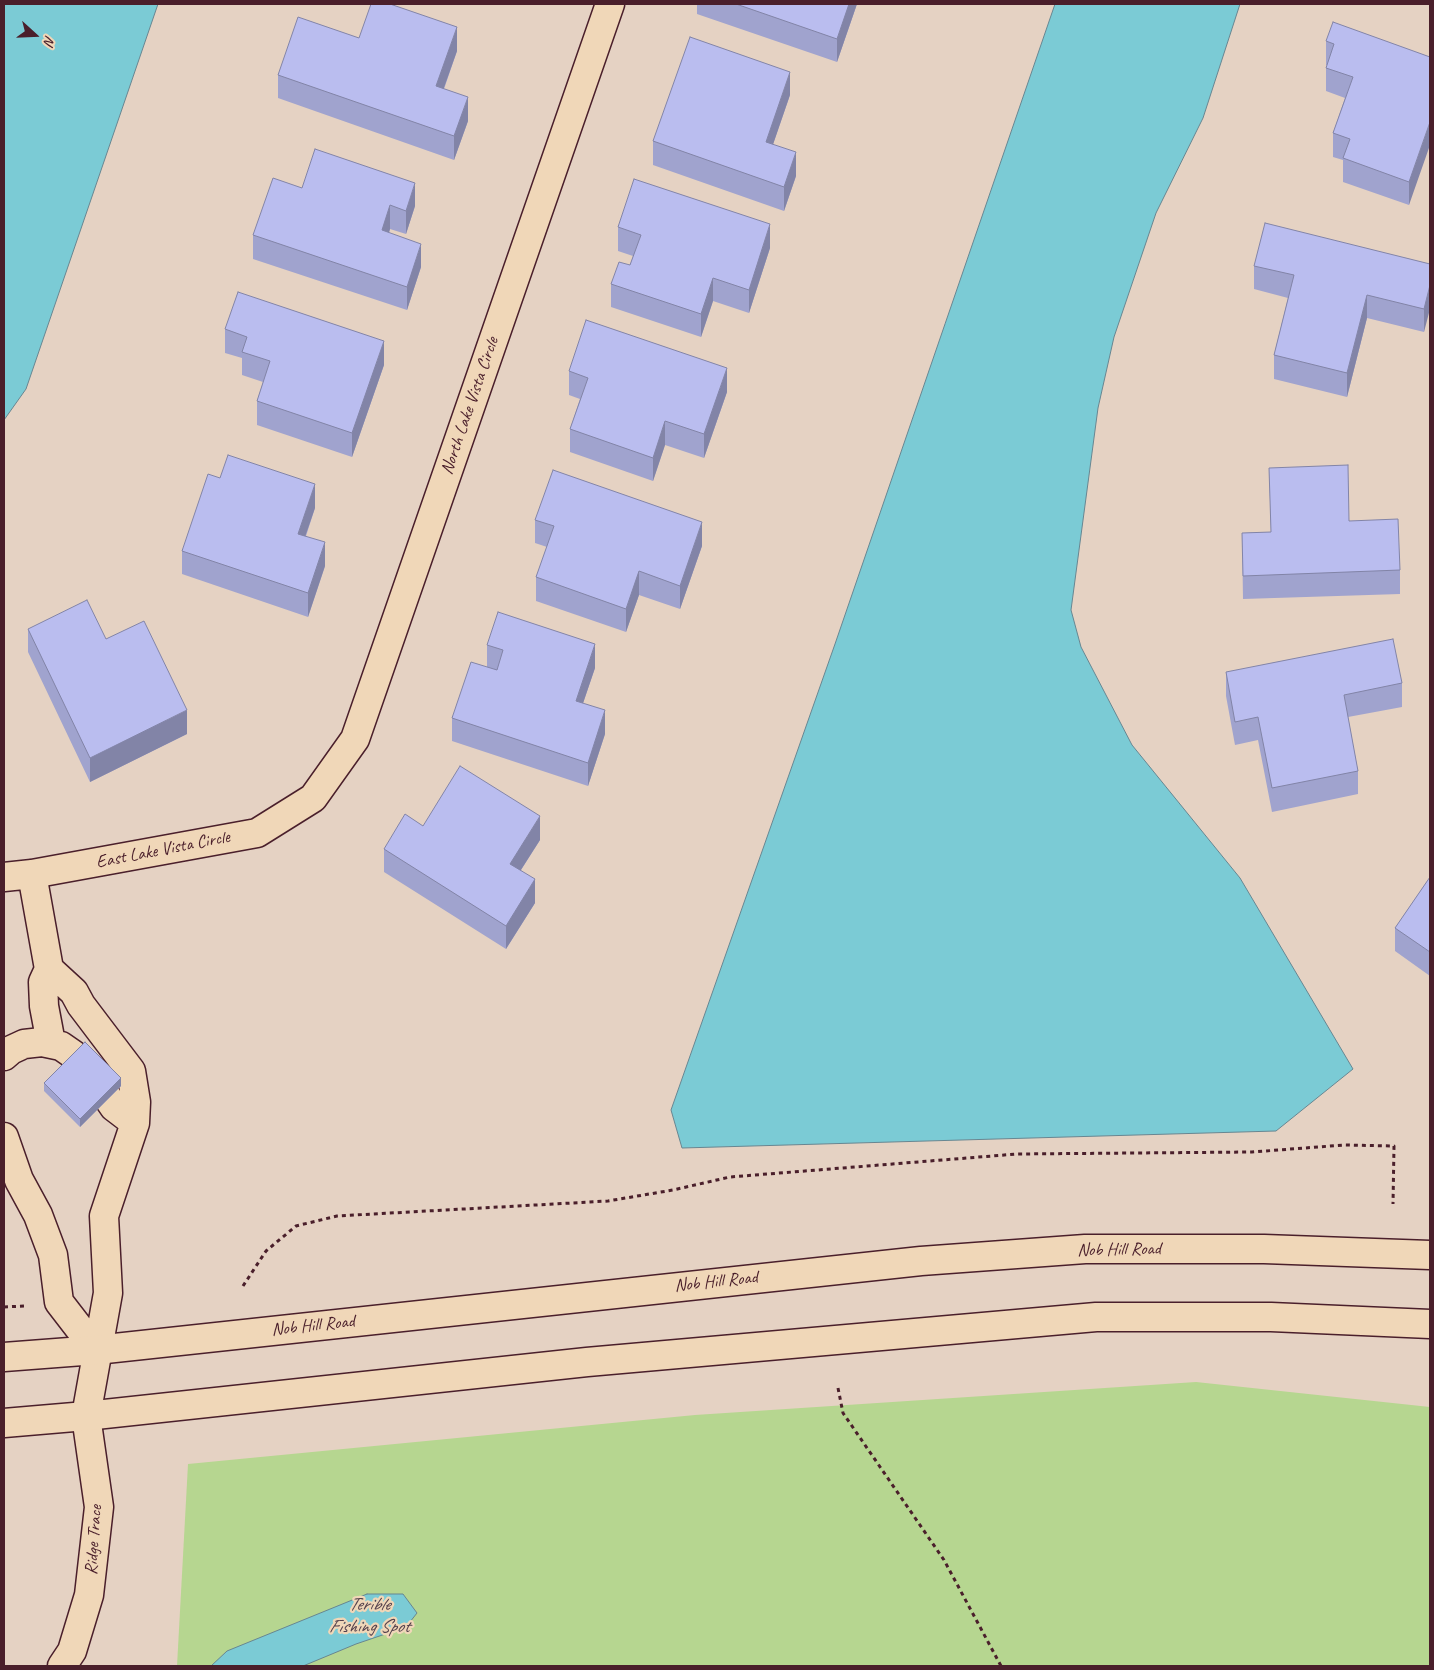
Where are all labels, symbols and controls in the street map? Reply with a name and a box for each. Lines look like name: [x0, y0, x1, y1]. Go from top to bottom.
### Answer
north arrow: [10, 10, 60, 60]
text: N: [40, 33, 59, 47]
street label: North Lake Vista Circle: [436, 334, 504, 478]
street label: East Lake Vista Circle: [94, 826, 232, 874]
street label: Nob Hill Road: [1077, 1238, 1161, 1262]
street label: Nob Hill Road: [673, 1267, 759, 1297]
street label: Nob Hill Road: [270, 1311, 356, 1341]
street label: Ridge Trace: [81, 1504, 107, 1576]
water label: Terible Fishing Spot: [329, 1594, 409, 1638]

